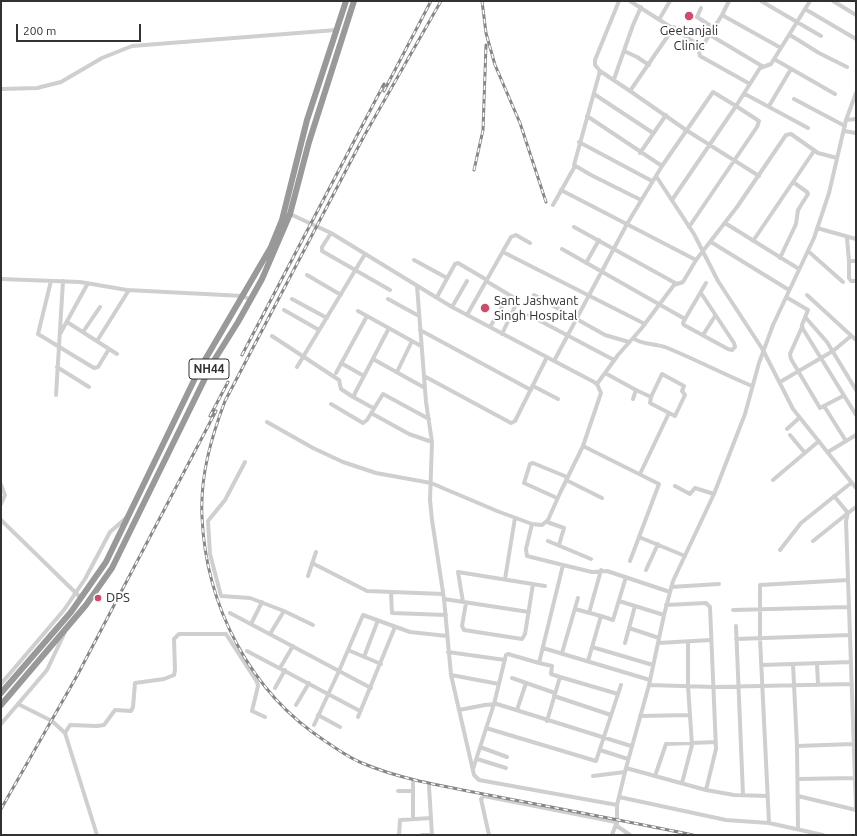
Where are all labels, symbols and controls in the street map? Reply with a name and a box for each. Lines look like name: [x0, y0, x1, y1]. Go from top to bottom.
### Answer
marker: Geetanjali Clinic: [683, 10, 695, 22]
scale bar: [18, 16, 143, 42]
place label: Geetanjali Clinic: [660, 23, 718, 54]
text: 200 m: [23, 24, 56, 37]
place label: Sant Jashwant Singh Hospital: [494, 293, 578, 324]
marker: Sant Jashwant Singh Hospital: [479, 302, 491, 314]
road number: NH44: [189, 359, 229, 379]
place label: DPS: [106, 590, 130, 606]
marker: DPS: [93, 593, 103, 603]

